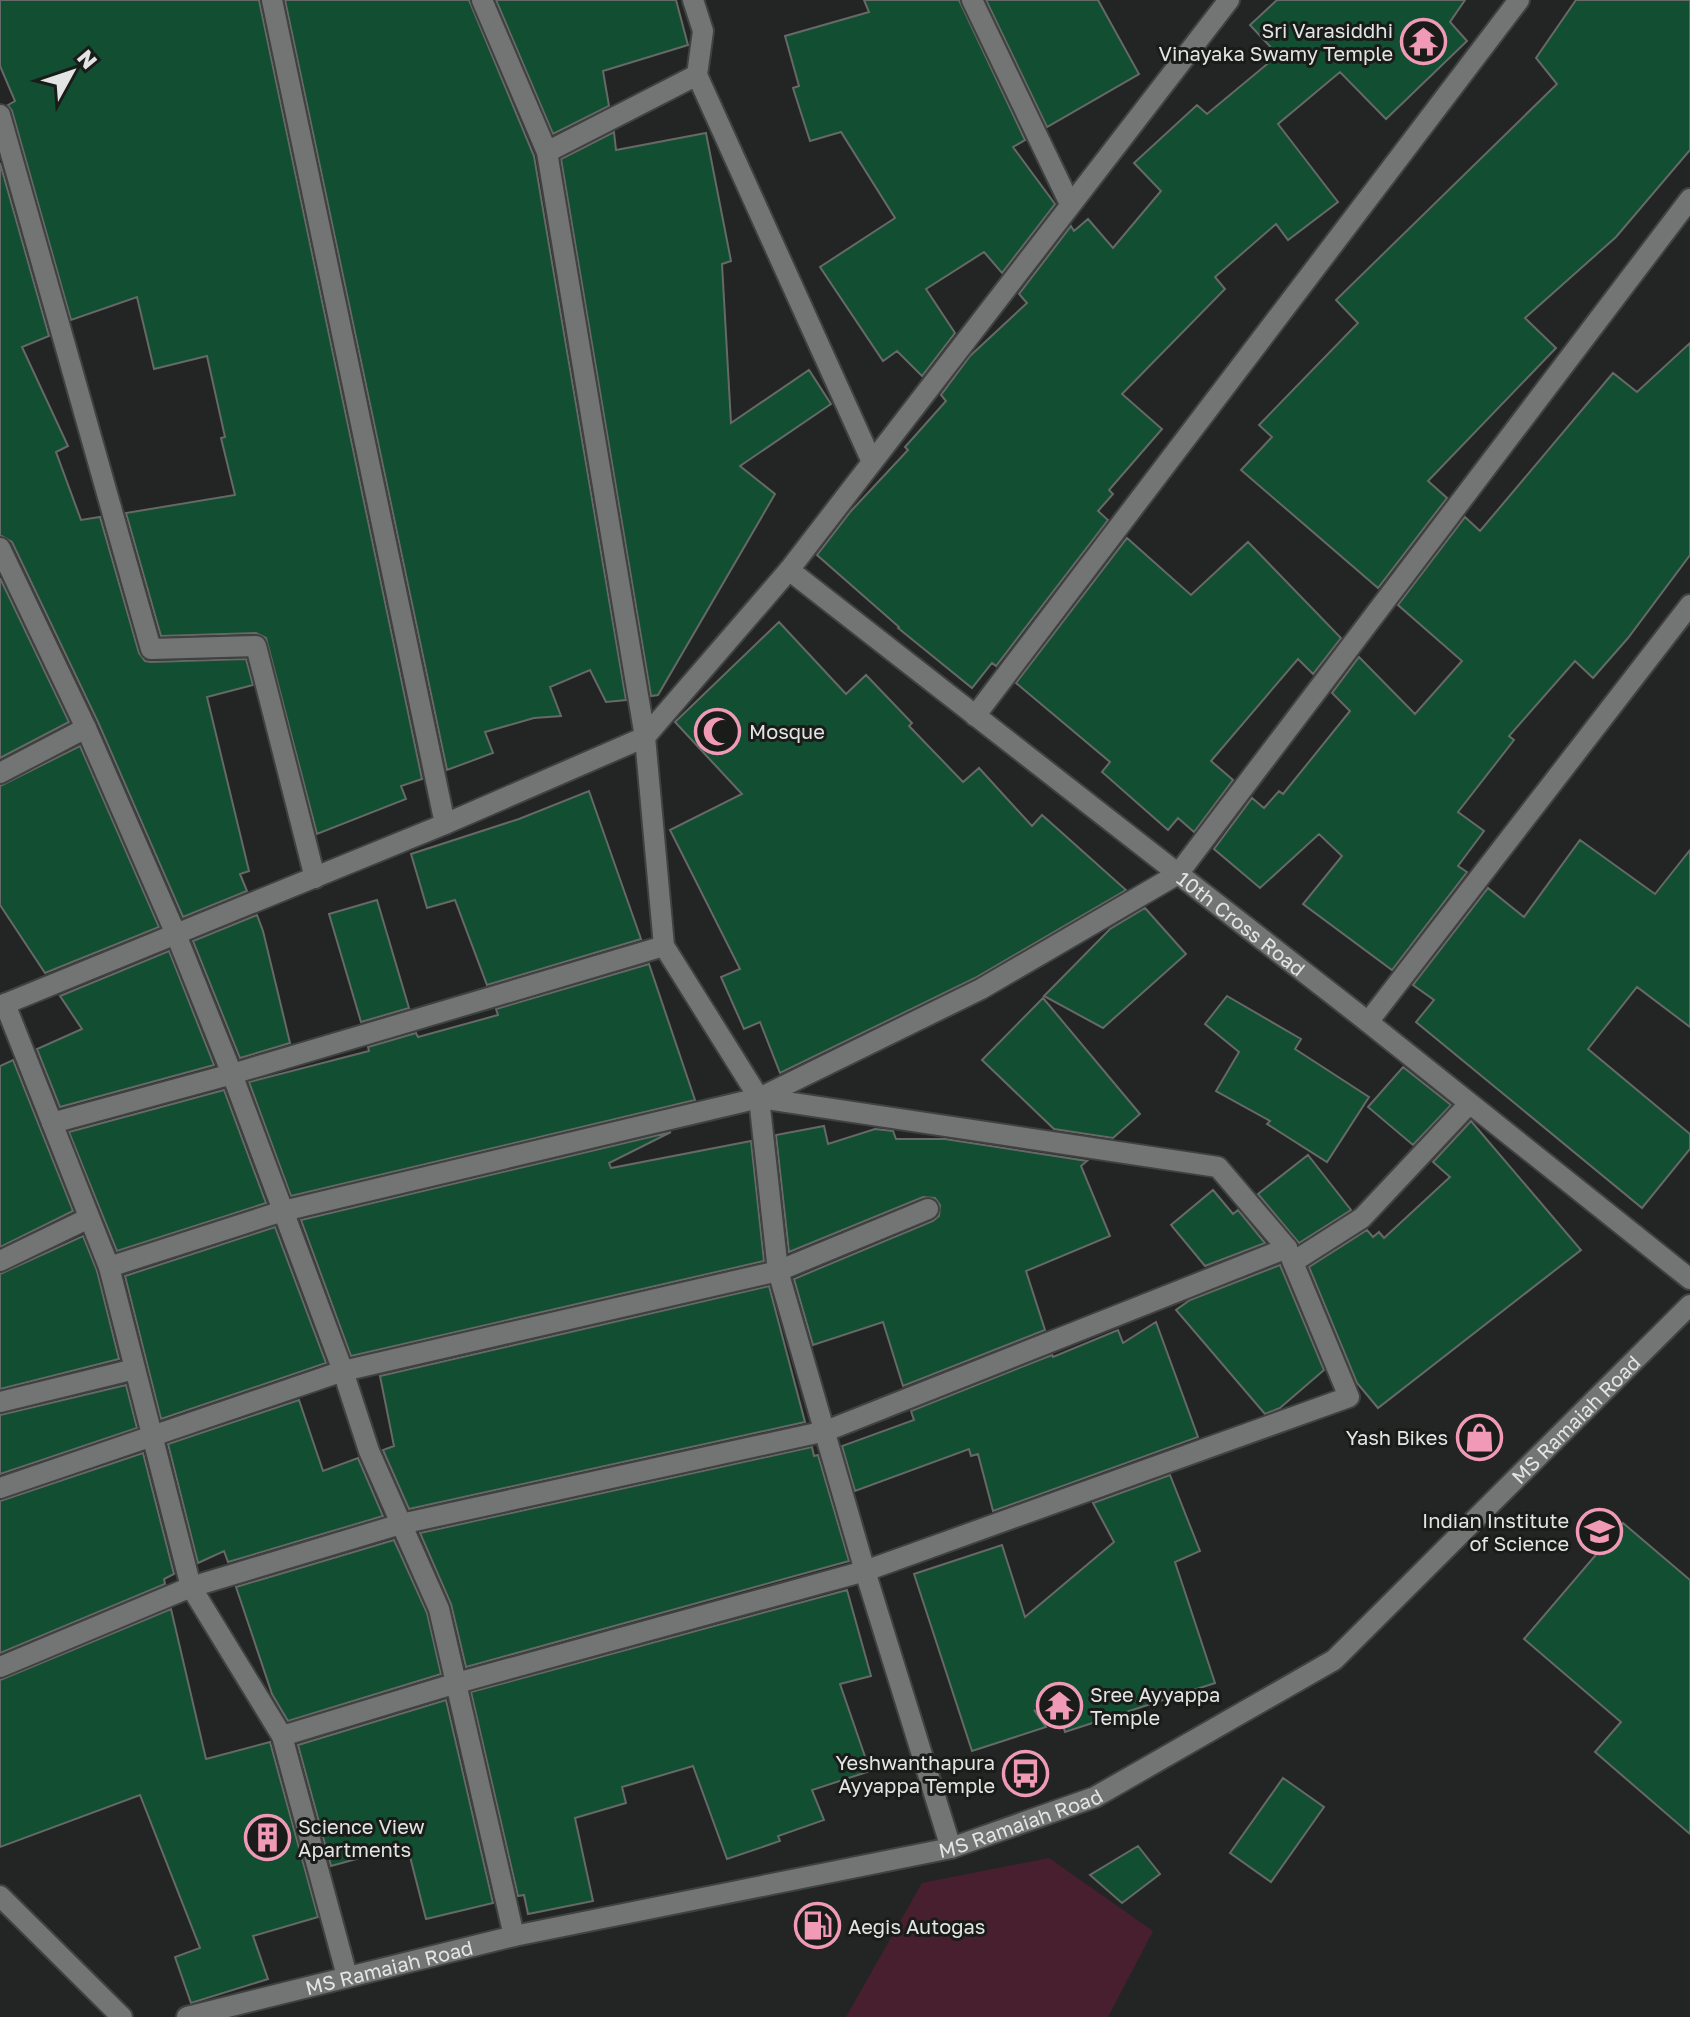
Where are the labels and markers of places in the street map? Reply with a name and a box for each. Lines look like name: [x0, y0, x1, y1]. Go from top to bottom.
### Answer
place label: Sri Varasiddhi Vinayaka Swamy Temple: [1159, 18, 1393, 65]
temple icon: Sri Varasiddhi Vinayaka Swamy Temple: [1400, 18, 1448, 66]
mosque icon: Mosque: [694, 707, 742, 755]
place label: Mosque: [749, 719, 825, 743]
shop icon: Yash Bikes: [1455, 1413, 1503, 1461]
place label: Yash Bikes: [1346, 1425, 1448, 1449]
place label: Indian Institute of Science: [1422, 1508, 1569, 1555]
school or university icon: Indian Institute of Science: [1576, 1508, 1624, 1556]
temple icon: Sree Ayyappa Temple: [1035, 1681, 1083, 1729]
place label: Sree Ayyappa Temple: [1090, 1682, 1220, 1729]
place label: Yeshwanthapura Ayyappa Temple: [835, 1750, 995, 1797]
bus stop icon: Yeshwanthapura Ayyappa Temple: [1002, 1750, 1050, 1798]
building icon: Science View Apartments: [243, 1813, 291, 1861]
place label: Science View Apartments: [298, 1814, 425, 1861]
fuel station icon: Aegis Autogas: [793, 1902, 841, 1950]
place label: Aegis Autogas: [848, 1914, 985, 1938]

